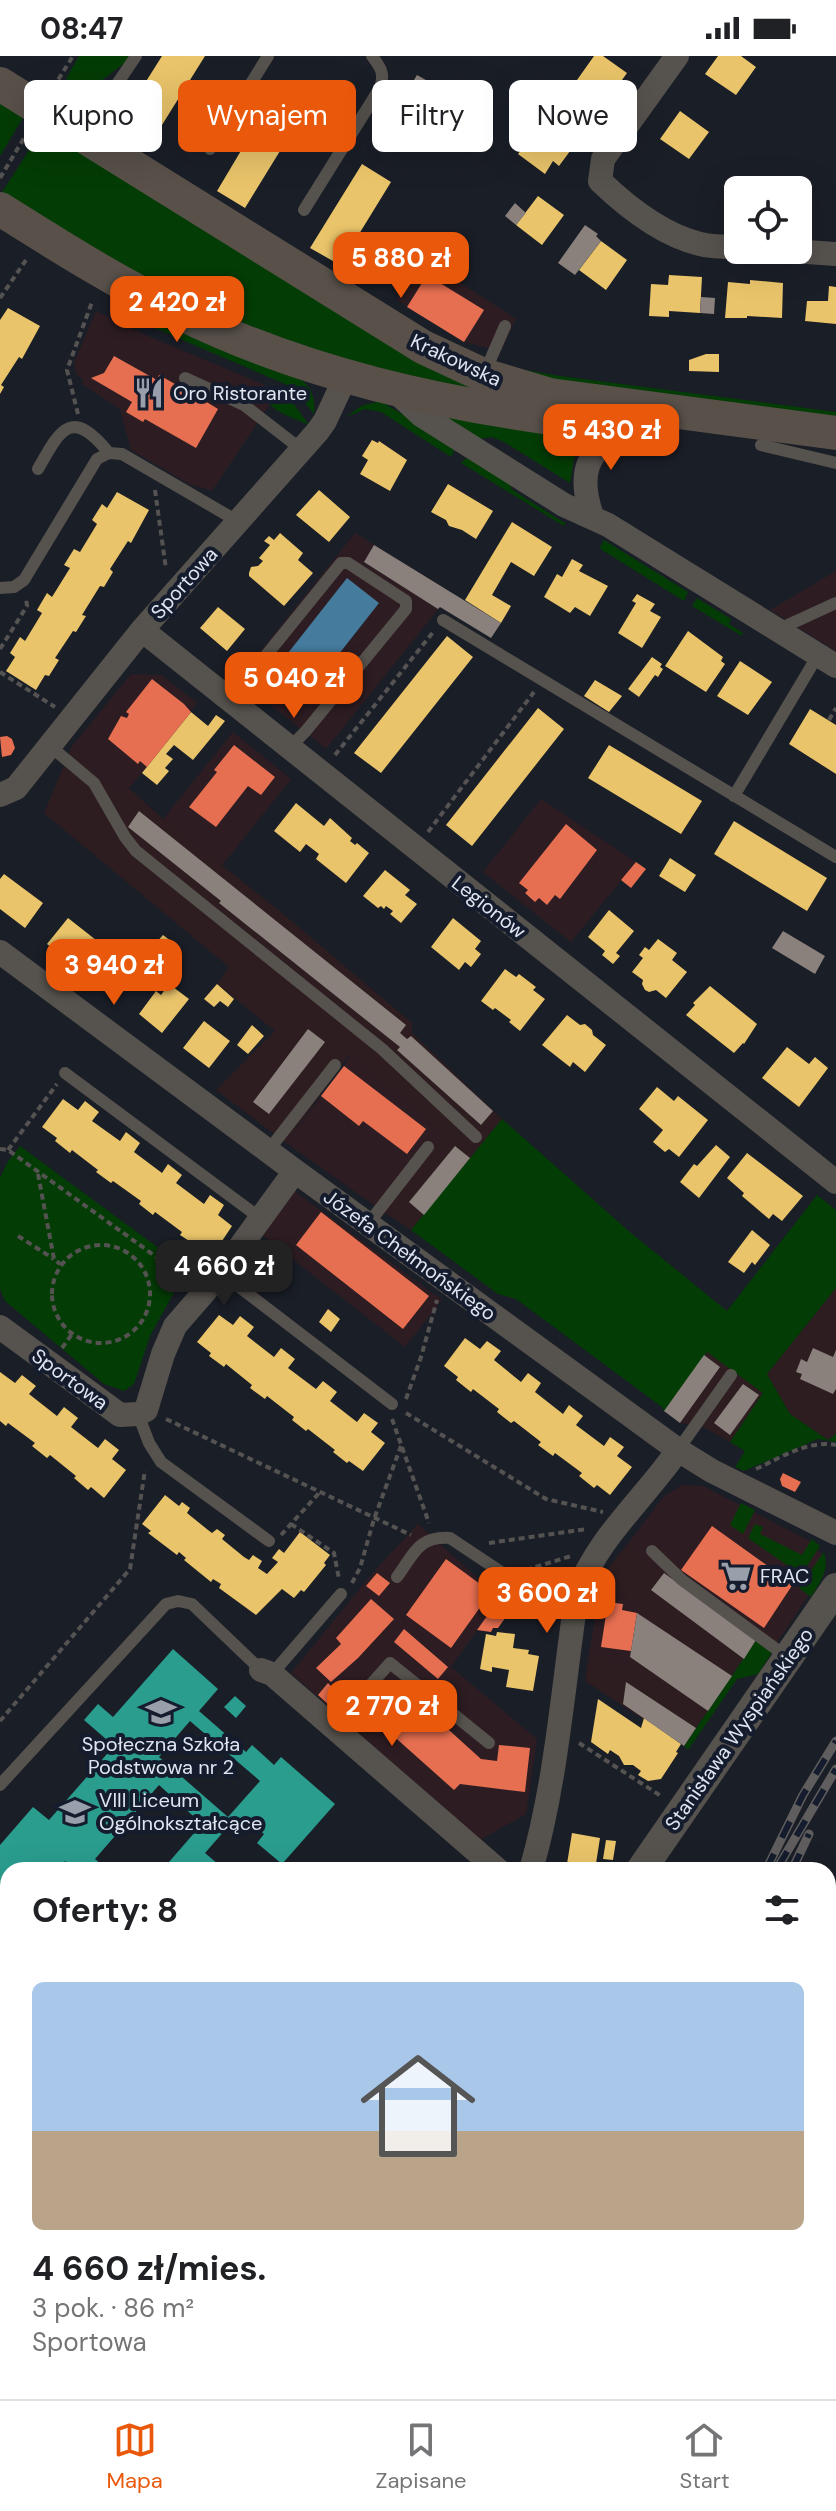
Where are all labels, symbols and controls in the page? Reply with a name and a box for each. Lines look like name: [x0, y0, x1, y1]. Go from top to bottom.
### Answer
text: 08:47: [40, 9, 123, 48]
chip: Kupno: [24, 80, 162, 152]
chip: Wynajem: [178, 80, 356, 152]
chip: Filtry: [372, 80, 493, 152]
chip: Nowe: [509, 80, 637, 152]
map controls: [724, 176, 812, 264]
button: locate: [724, 176, 812, 264]
pin: 5 880 zł: [318, 232, 484, 300]
text: 5 880 zł: [351, 241, 451, 275]
pin: 2 420 zł: [94, 276, 260, 344]
text: 2 420 zł: [128, 285, 226, 319]
street label: Krakowska: [407, 328, 505, 392]
restaurant icon: Oro Ristorante: [132, 376, 166, 410]
place label: Oro Ristorante: [173, 380, 307, 406]
pin: 5 430 zł: [528, 404, 694, 472]
text: 5 430 zł: [561, 413, 661, 447]
street label: Sportowa: [145, 542, 223, 624]
pin: 5 040 zł: [211, 652, 377, 720]
text: 5 040 zł: [243, 661, 345, 695]
street label: Legionów: [447, 870, 531, 944]
pin: 3 940 zł: [31, 939, 197, 1007]
text: 3 940 zł: [64, 948, 164, 982]
street label: Józefa Chełmońskiego: [319, 1184, 501, 1326]
pin: 4 660 zł: [141, 1240, 307, 1308]
text: 4 660 zł: [174, 1249, 274, 1283]
street label: Sportowa: [27, 1343, 113, 1415]
supermarket icon: FRAC: [719, 1559, 753, 1593]
place label: FRAC: [760, 1563, 809, 1589]
pin: 3 600 zł: [464, 1567, 630, 1635]
text: 3 600 zł: [496, 1576, 598, 1610]
street label: Stanisława Wyspiańskiego: [659, 1622, 819, 1836]
pin: 2 770 zł: [309, 1680, 475, 1748]
text: 2 770 zł: [345, 1689, 439, 1723]
school or university icon: Społeczna Szkoła Podstwowa nr 2: [144, 1695, 178, 1729]
place label: Społeczna Szkoła Podstwowa nr 2: [82, 1731, 240, 1780]
place label: VIII Liceum Ogólnokształcące: [99, 1787, 262, 1836]
school or university icon: VIII Liceum Ogólnokształcące: [58, 1795, 92, 1829]
text: Oferty: 8: [32, 1888, 178, 1933]
icon: filters: [760, 1888, 804, 1932]
icon: home: [346, 2034, 490, 2178]
text: 4 660 zł/mies.: [32, 2246, 266, 2291]
text: 3 pok. · 86 m²: [32, 2291, 194, 2325]
text: Sportowa: [32, 2325, 147, 2359]
tab: Mapa: [106, 2418, 163, 2495]
tab: Zapisane: [376, 2418, 467, 2495]
tab: Start: [679, 2418, 730, 2495]

